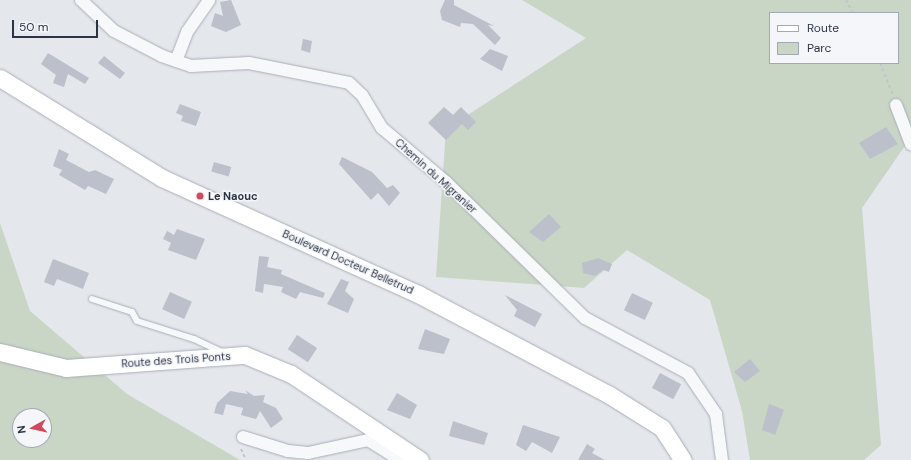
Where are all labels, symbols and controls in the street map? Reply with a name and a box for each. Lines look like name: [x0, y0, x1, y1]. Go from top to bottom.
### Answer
scale bar: [14, 12, 100, 38]
legend: [769, 12, 899, 64]
text: 50 m: [19, 19, 48, 35]
text: Route: [807, 20, 839, 36]
text: Parc: [807, 40, 831, 56]
street label: Chemin du Migranier: [392, 136, 480, 216]
place label: Le Naouc: [208, 189, 258, 203]
marker: Le Naouc: [195, 191, 205, 201]
street label: Boulevard Docteur Belletrud: [280, 227, 416, 297]
street label: Route des Trois Ponts: [121, 350, 231, 370]
north arrow: [12, 408, 52, 448]
text: N: [14, 425, 29, 434]

